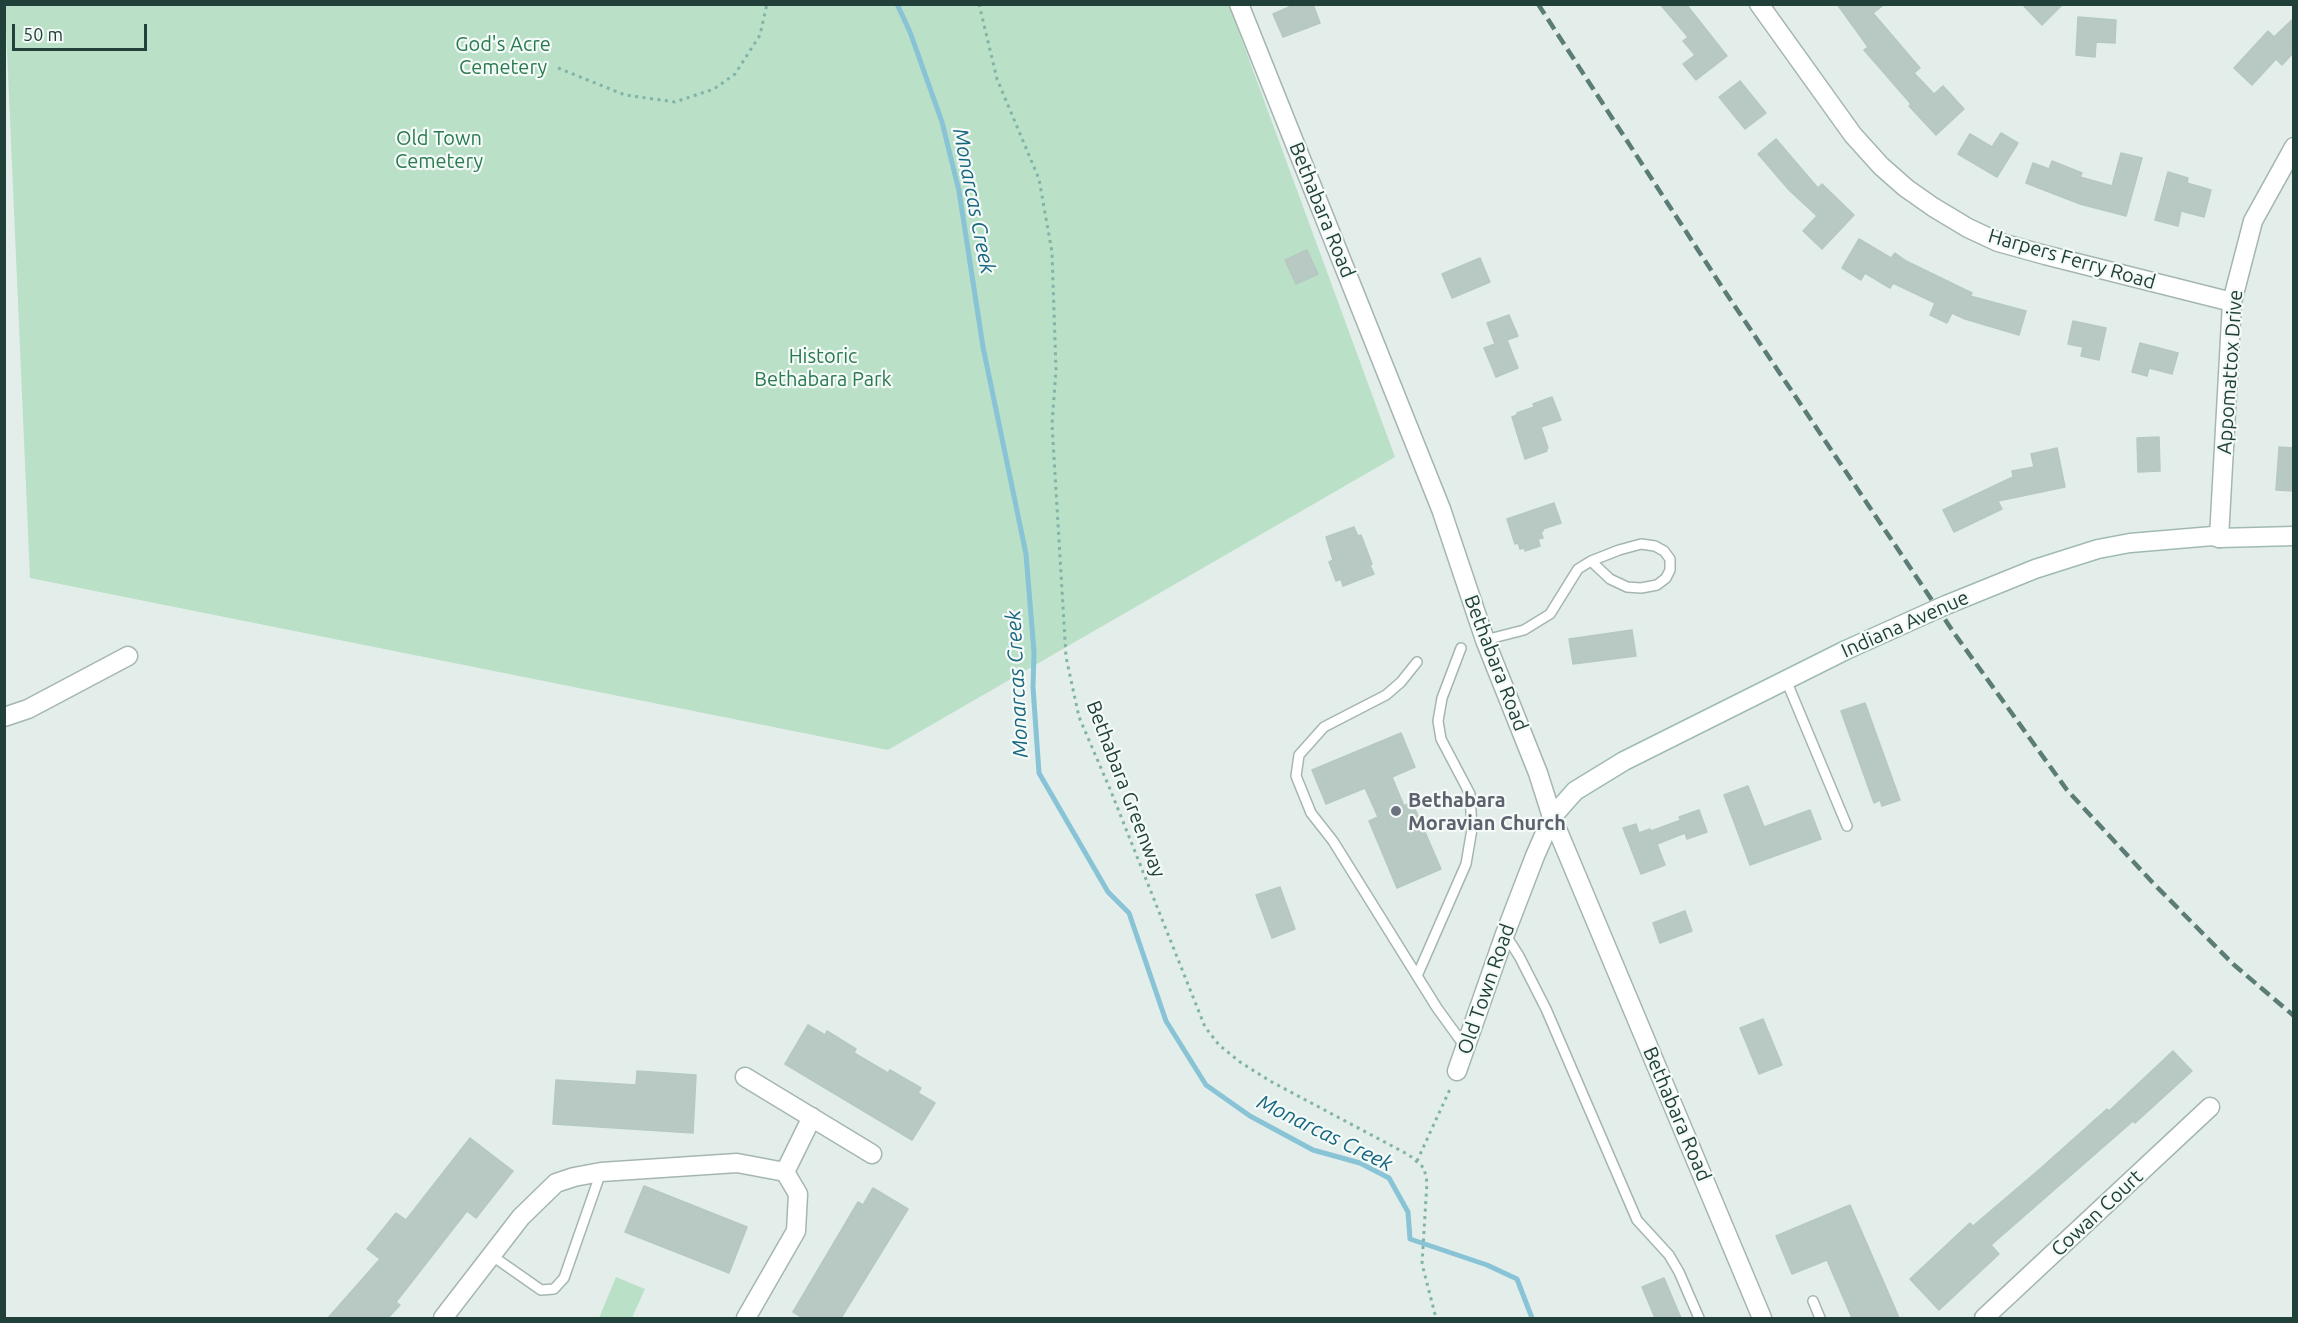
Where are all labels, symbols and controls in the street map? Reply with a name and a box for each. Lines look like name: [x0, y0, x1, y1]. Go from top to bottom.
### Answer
scale bar: [15, 12, 150, 50]
text: 50 m: [23, 24, 63, 44]
park label: God's Acre Cemetery: [455, 32, 551, 79]
park label: Old Town Cemetery: [395, 126, 483, 173]
water label: Monarcas Creek: [948, 126, 1000, 276]
street label: Bethabara Road: [1284, 139, 1360, 281]
street label: Harpers Ferry Road: [1986, 224, 2158, 294]
street label: Appomattox Drive: [2212, 289, 2248, 455]
park label: Historic Bethabara Park: [754, 344, 892, 391]
street label: Indiana Avenue: [1838, 585, 1972, 663]
street label: Bethabara Road: [1459, 592, 1533, 734]
water label: Monarcas Creek: [1001, 609, 1033, 759]
street label: Bethabara Greenway: [1081, 697, 1171, 881]
place label: Bethabara Moravian Church: [1408, 788, 1566, 835]
marker: Bethabara Moravian Church: [1389, 804, 1403, 818]
street label: Old Town Road: [1452, 921, 1520, 1057]
street label: Bethabara Road: [1638, 1043, 1716, 1185]
water label: Monarcas Creek: [1253, 1089, 1397, 1177]
street label: Cowan Court: [2046, 1164, 2148, 1262]

